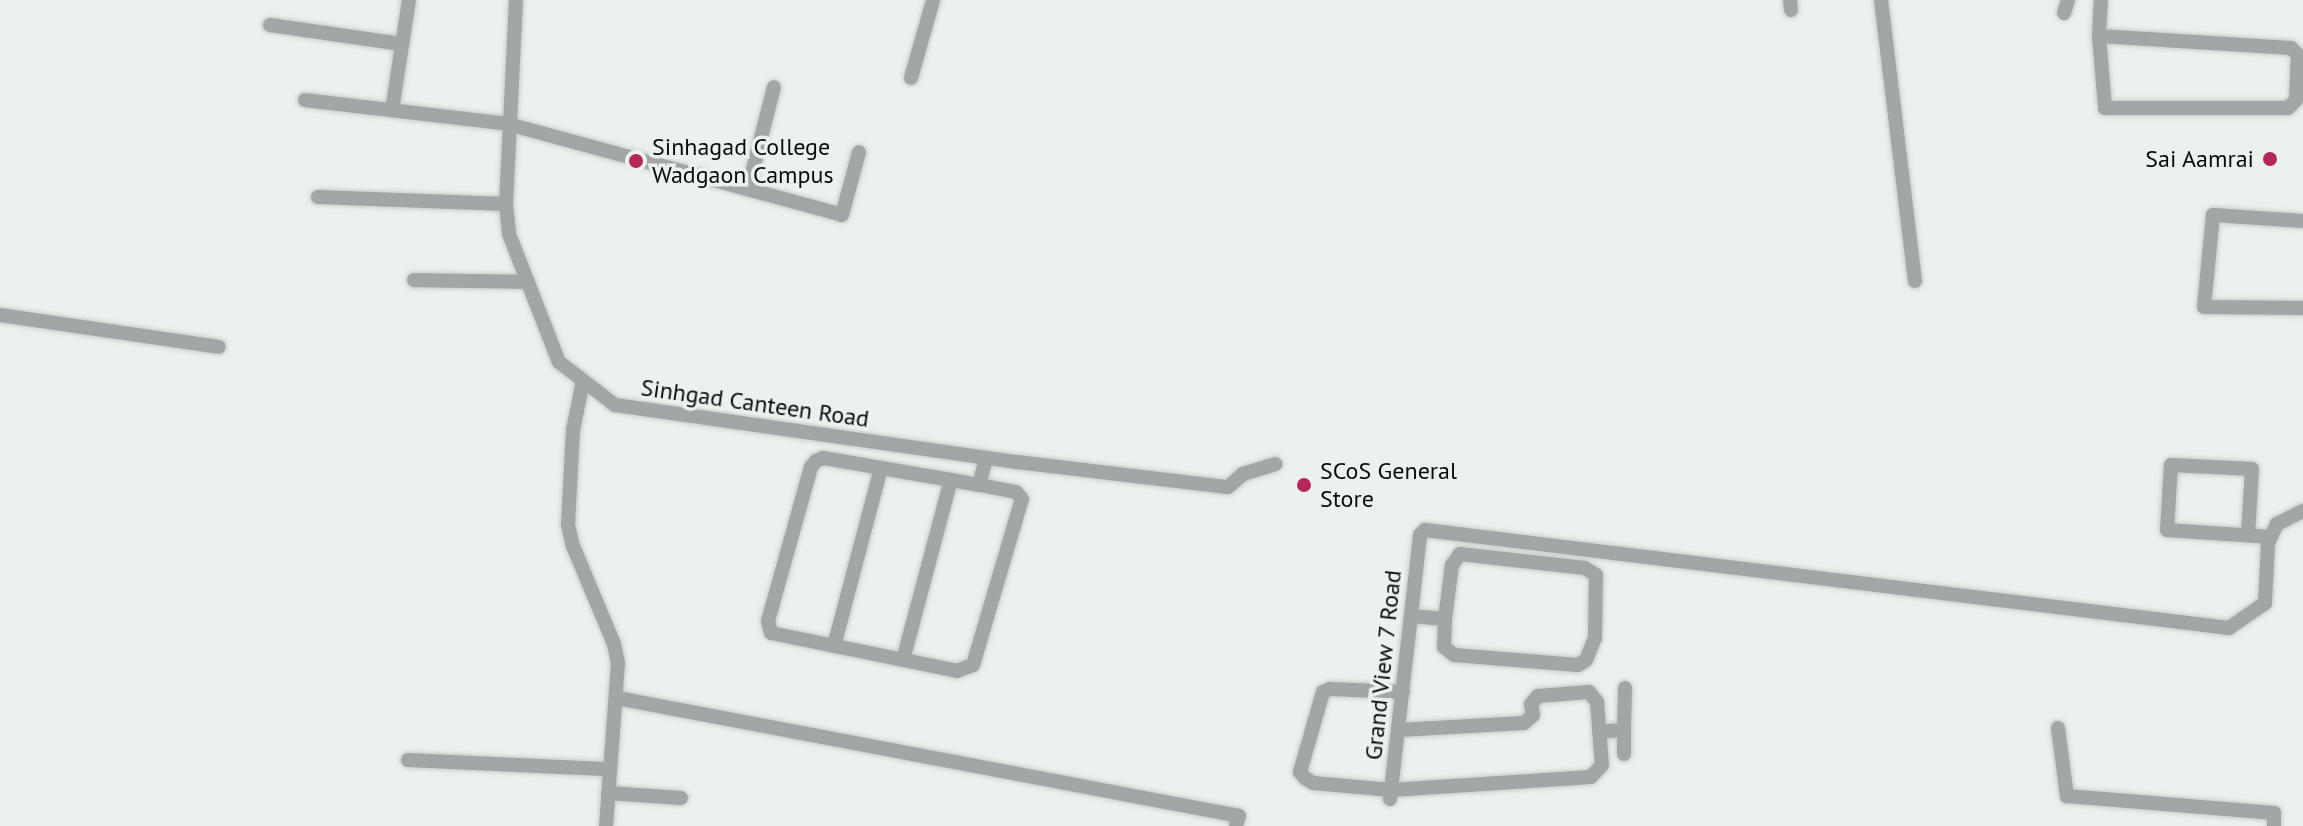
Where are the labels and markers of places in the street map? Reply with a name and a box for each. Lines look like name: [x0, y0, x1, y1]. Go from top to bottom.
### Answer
place label: Sinhagad College Wadgaon Campus: [652, 133, 834, 189]
place label: Sai Aamrai: [2145, 145, 2254, 173]
marker: Sai Aamrai: [2261, 150, 2279, 168]
marker: Sinhagad College Wadgaon Campus: [627, 152, 645, 170]
place label: SCoS General Store: [1320, 457, 1457, 513]
marker: SCoS General Store: [1295, 476, 1313, 494]

